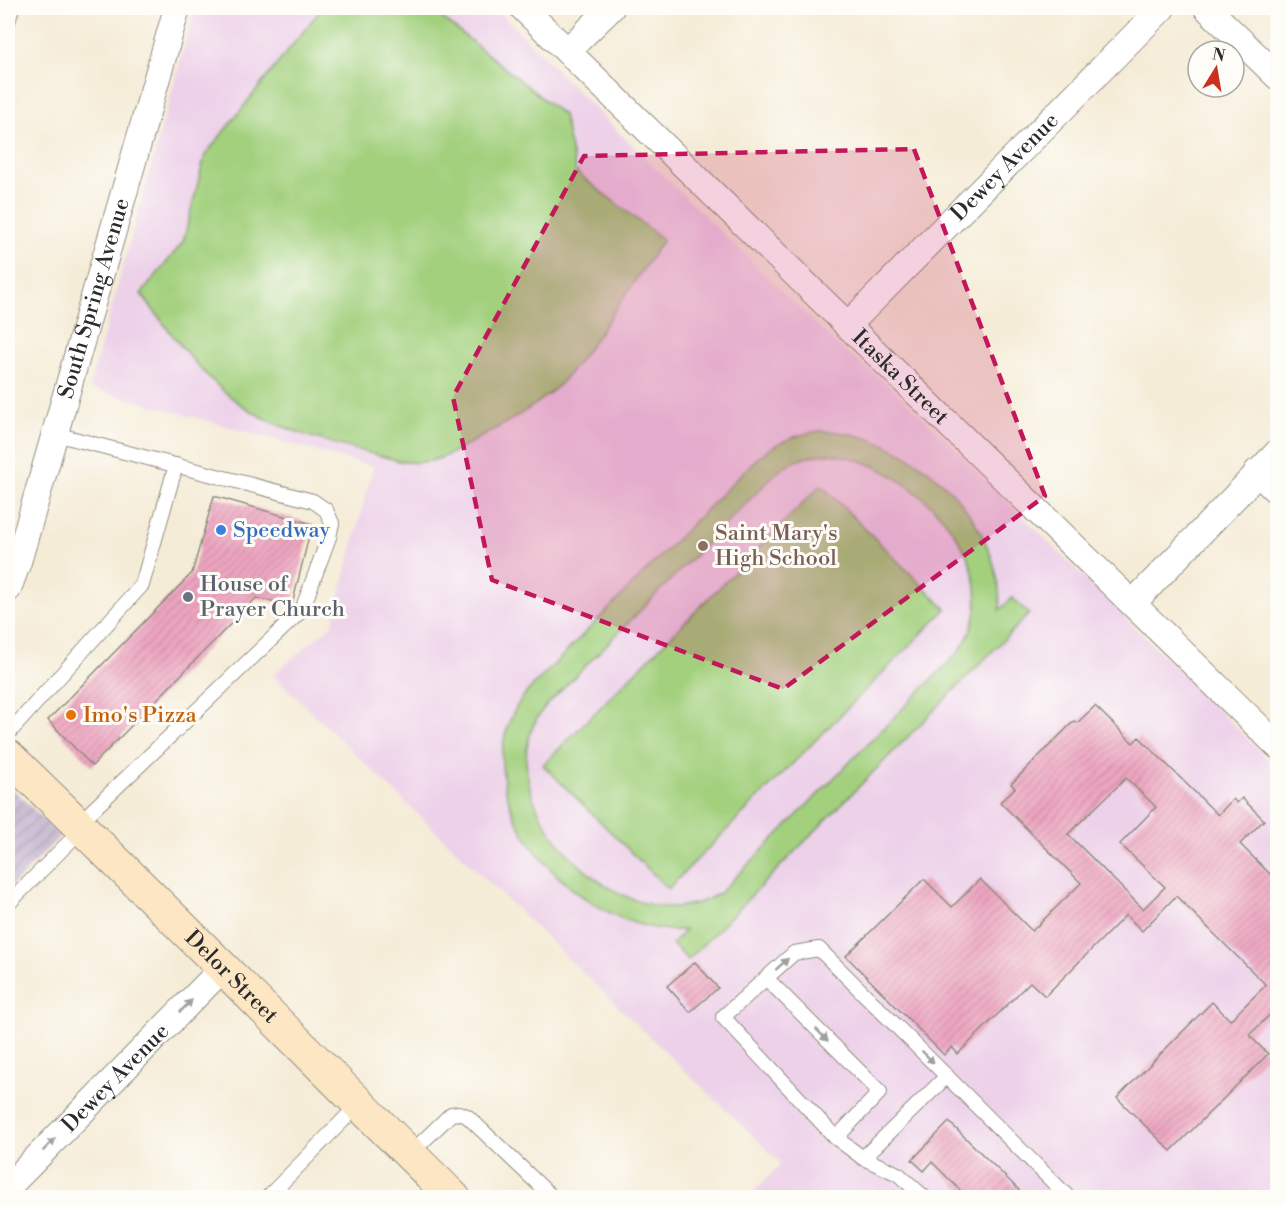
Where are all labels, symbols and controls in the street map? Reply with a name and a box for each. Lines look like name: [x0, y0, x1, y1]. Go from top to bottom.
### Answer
north arrow: [1186, 39, 1246, 99]
text: N: [1211, 44, 1227, 66]
street label: Dewey Avenue: [945, 107, 1064, 227]
street label: South Spring Avenue: [52, 195, 135, 402]
street label: Itaska Street: [846, 324, 955, 431]
place label: Speedway: [233, 517, 331, 544]
place label: Saint Mary's High School: [715, 520, 838, 572]
marker: Speedway: [214, 523, 228, 537]
marker: Saint Mary's High School: [696, 539, 710, 553]
place label: House of Prayer Church: [200, 571, 345, 623]
marker: House of Prayer Church: [181, 590, 195, 604]
place label: Imo's Pizza: [83, 702, 197, 729]
marker: Imo's Pizza: [64, 708, 78, 722]
street label: Delor Street: [179, 924, 284, 1029]
one-way arrow: [774, 958, 789, 971]
one-way arrow: [178, 1000, 192, 1014]
street label: Dewey Avenue: [56, 1018, 175, 1138]
one-way arrow: [815, 1027, 829, 1042]
one-way arrow: [921, 1050, 935, 1064]
one-way arrow: [41, 1138, 55, 1152]

